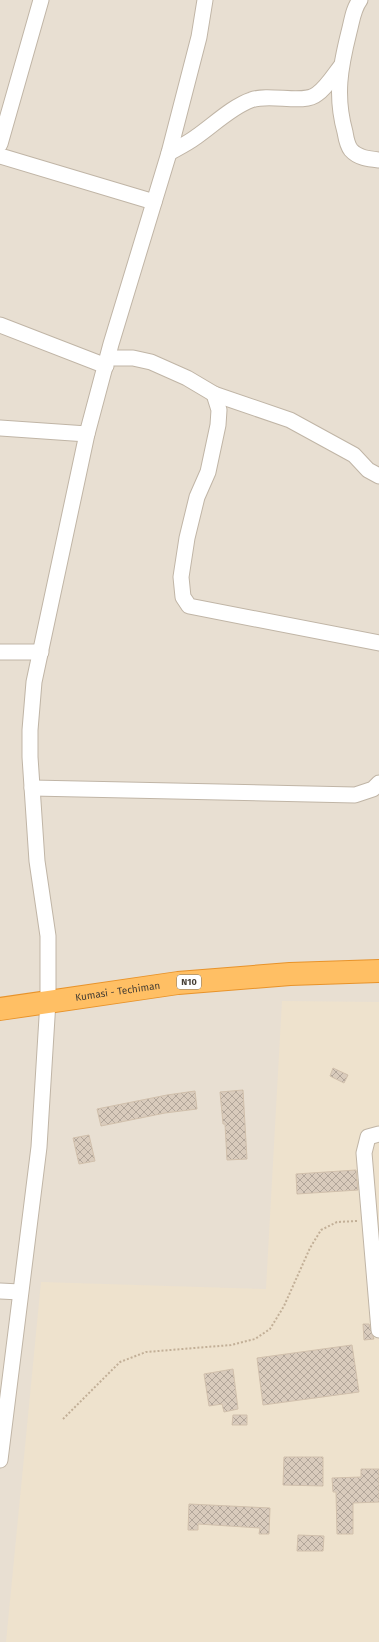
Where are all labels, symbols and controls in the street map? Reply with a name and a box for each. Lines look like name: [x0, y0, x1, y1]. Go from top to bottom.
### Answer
road number: N10: [177, 975, 201, 989]
street label: Kumasi - Techiman: [74, 980, 161, 1004]

